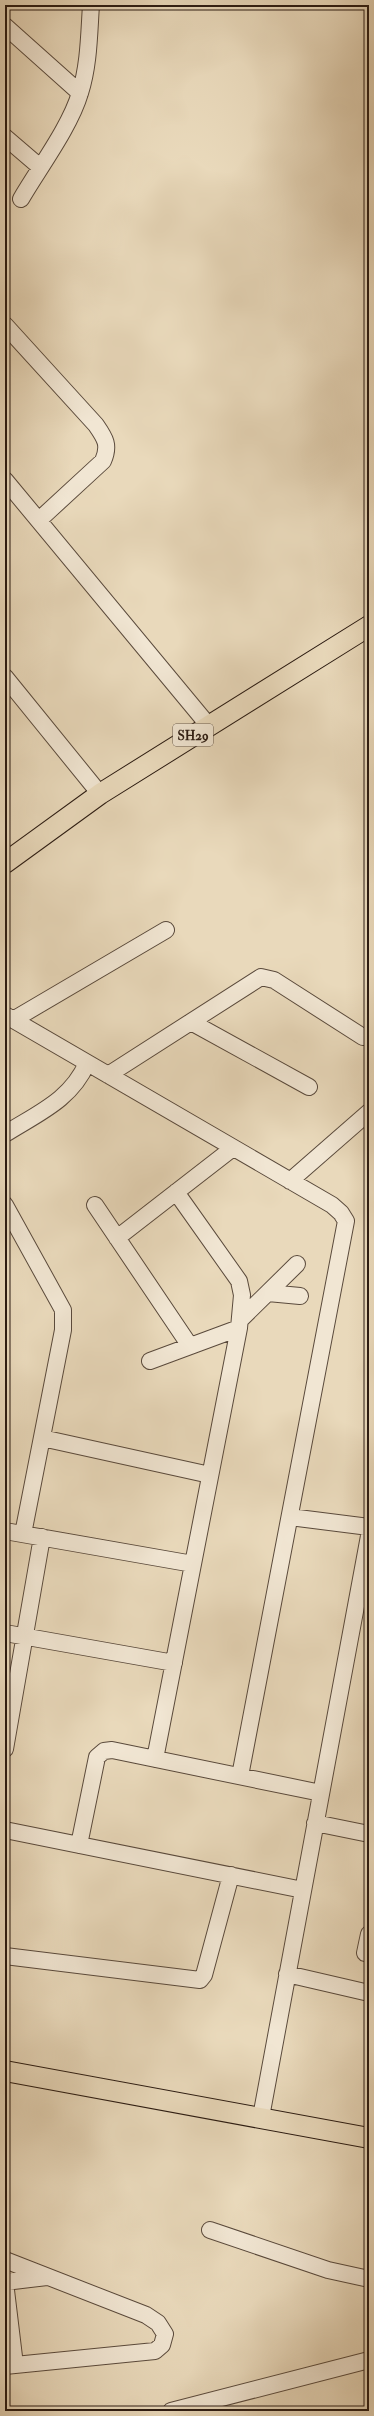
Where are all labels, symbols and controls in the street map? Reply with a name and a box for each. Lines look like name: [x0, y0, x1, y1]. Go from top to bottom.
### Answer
road number: SH29: [173, 724, 213, 746]

